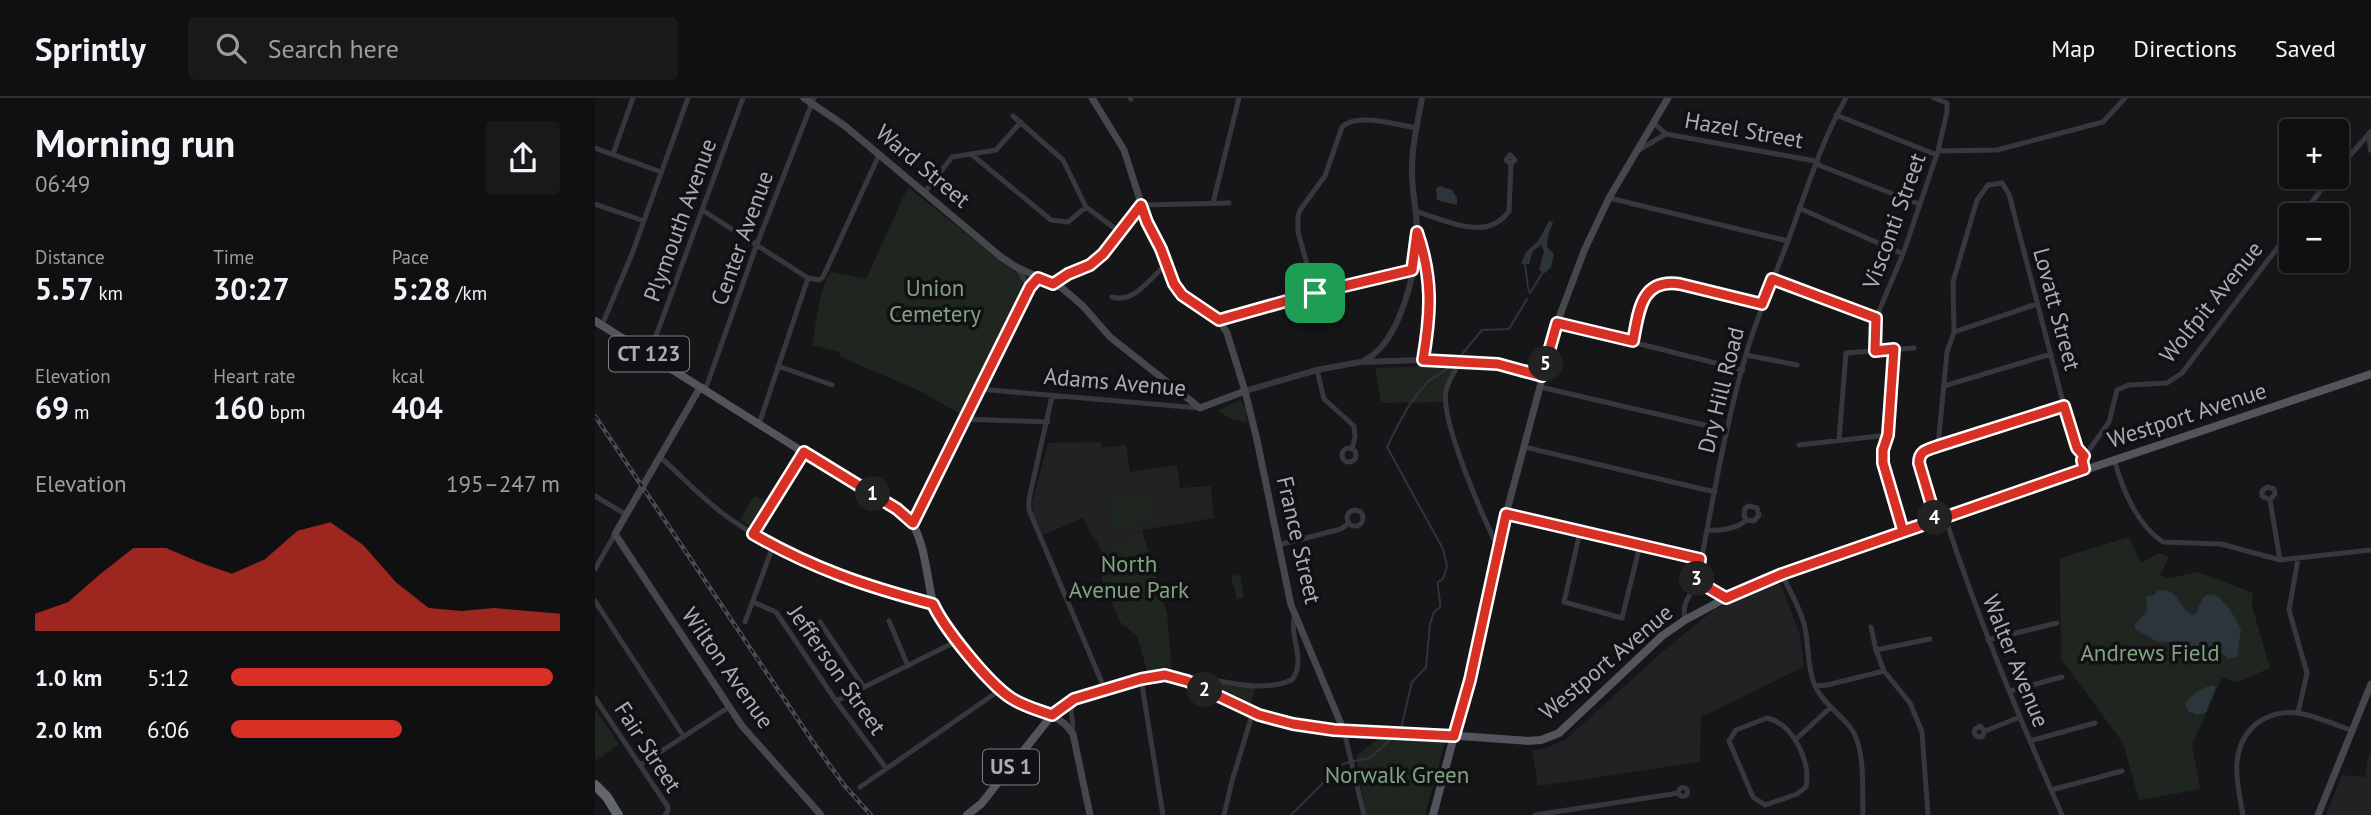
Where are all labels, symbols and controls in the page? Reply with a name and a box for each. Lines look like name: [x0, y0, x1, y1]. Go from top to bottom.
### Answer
search box: [188, 17, 678, 80]
text: Sprintly: [35, 27, 146, 70]
icon: search: [212, 29, 250, 67]
text: Search here: [268, 32, 399, 65]
text: Map: [2051, 33, 2095, 64]
text: Directions: [2133, 33, 2237, 64]
text: Saved: [2275, 33, 2336, 64]
street label: Hazel Street: [1682, 105, 1806, 154]
text: Morning run: [35, 118, 235, 167]
street label: Ward Street: [870, 118, 977, 214]
map controls: [2279, 119, 2349, 273]
button: +: [2279, 119, 2349, 189]
button: share: [486, 121, 560, 195]
street label: Plymouth Avenue: [637, 134, 722, 305]
street label: Visconti Street: [1855, 149, 1932, 294]
street label: Center Avenue: [704, 167, 779, 309]
text: 06:49: [35, 169, 90, 198]
button: −: [2279, 203, 2349, 273]
street label: Wolfpit Avenue: [2153, 235, 2268, 368]
street label: Lovatt Street: [2027, 244, 2088, 373]
text: Distance: [35, 245, 105, 269]
text: Time: [213, 245, 254, 269]
text: Pace: [392, 245, 429, 269]
pin: [1285, 263, 1345, 323]
text: 5.57: [35, 269, 93, 308]
text: 30:27: [213, 269, 289, 308]
text: 5:28: [392, 269, 451, 308]
park label: Union Cemetery: [889, 273, 981, 328]
icon: arrive: [1296, 274, 1334, 312]
text: km: [93, 281, 123, 305]
text: /km: [451, 281, 487, 305]
street label: Dry Hill Road: [1691, 324, 1750, 456]
road number: CT 123: [609, 336, 689, 372]
pin: 5: [1529, 346, 1563, 382]
text: 5: [1540, 351, 1551, 375]
street label: Adams Avenue: [1043, 361, 1187, 402]
text: Elevation: [35, 364, 111, 388]
text: Heart rate: [213, 364, 295, 388]
text: kcal: [392, 364, 424, 388]
street label: Westport Avenue: [2104, 375, 2270, 454]
text: 69: [35, 388, 69, 427]
text: 160: [213, 388, 264, 427]
text: 404: [392, 388, 443, 427]
text: m: [69, 400, 90, 424]
text: bpm: [264, 400, 305, 424]
text: Elevation: [35, 469, 127, 498]
text: 195–247 m: [446, 469, 560, 498]
street label: France Street: [1271, 473, 1328, 607]
pin: 1: [855, 476, 891, 512]
text: 1: [867, 481, 878, 505]
pin: 4: [1917, 500, 1953, 536]
text: 4: [1929, 505, 1940, 529]
park label: North Avenue Park: [1069, 549, 1189, 604]
pin: 3: [1679, 561, 1715, 596]
text: 3: [1691, 566, 1702, 590]
street label: Walter Avenue: [1977, 590, 2056, 731]
street label: Westport Avenue: [1533, 597, 1678, 726]
street label: Jefferson Street: [781, 598, 893, 740]
street label: Wilton Avenue: [676, 601, 781, 734]
park label: Andrews Field: [2080, 638, 2220, 667]
text: 1.0 km: [35, 663, 102, 692]
text: 5:12: [147, 663, 190, 692]
pin: 2: [1187, 672, 1223, 708]
text: 2: [1199, 677, 1210, 701]
street label: Fair Street: [608, 696, 689, 798]
text: 2.0 km: [35, 715, 102, 744]
text: 6:06: [147, 715, 190, 744]
road number: US 1: [983, 750, 1039, 784]
park label: Norwalk Green: [1325, 760, 1469, 789]

